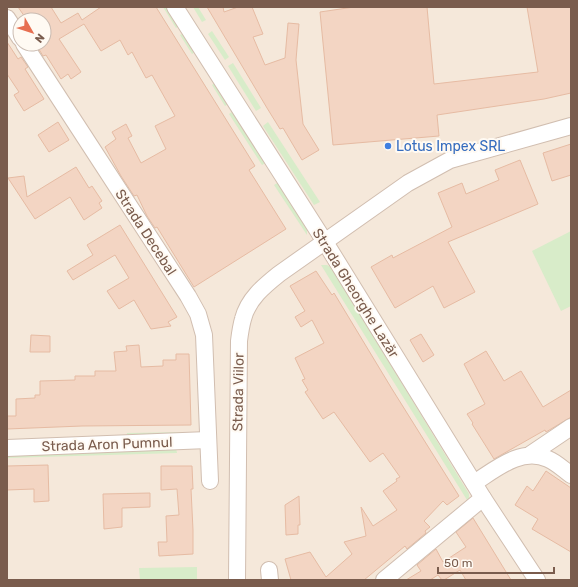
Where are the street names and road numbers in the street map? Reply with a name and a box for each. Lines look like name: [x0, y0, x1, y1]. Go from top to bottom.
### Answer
street label: Strada Decebal: [111, 186, 180, 278]
street label: Strada Gheorghe Lazăr: [309, 225, 403, 362]
street label: Strada Viilor: [229, 352, 248, 432]
street label: Strada Aron Pumnul: [41, 434, 173, 455]

